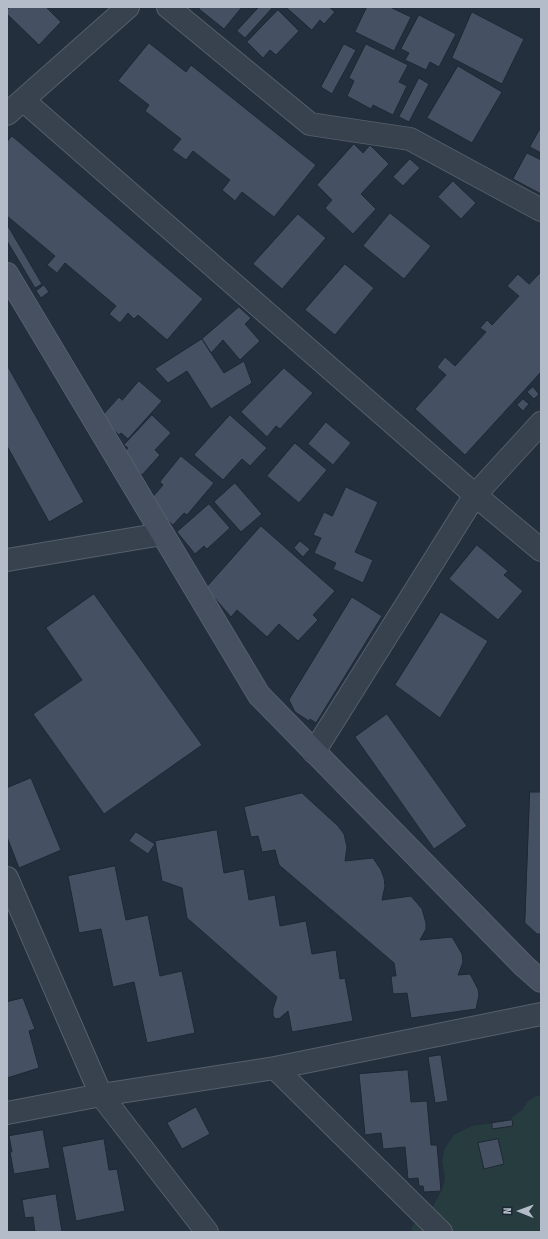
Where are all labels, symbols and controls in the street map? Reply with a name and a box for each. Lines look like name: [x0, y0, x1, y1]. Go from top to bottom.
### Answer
north arrow: [500, 1191, 540, 1231]
text: N: [501, 1207, 514, 1214]

